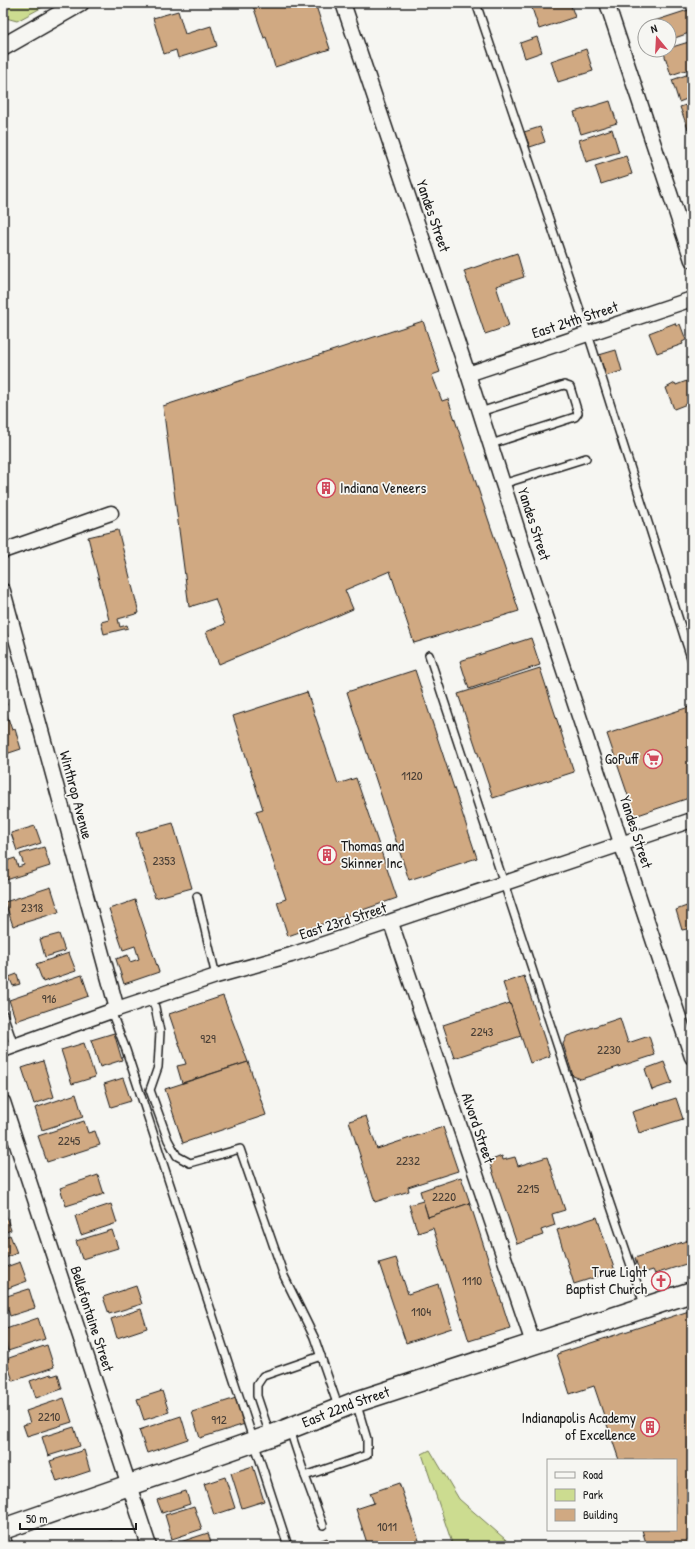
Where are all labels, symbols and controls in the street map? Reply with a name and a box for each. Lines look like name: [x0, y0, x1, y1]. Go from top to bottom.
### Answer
north arrow: [637, 18, 677, 58]
text: N: [649, 21, 659, 36]
street label: Yandes Street: [411, 177, 456, 256]
street label: East 24th Street: [529, 295, 621, 343]
building icon: Indiana Veneers: [315, 477, 337, 499]
place label: Indiana Veneers: [340, 477, 426, 498]
street label: Yandes Street: [513, 485, 556, 564]
street label: Winthrop Avenue: [55, 748, 98, 841]
place label: GoPuff: [605, 748, 639, 769]
supermarket icon: GoPuff: [642, 748, 664, 770]
house number: 1120: [401, 766, 423, 784]
street label: Yandes Street: [615, 793, 658, 872]
place label: Thomas and Skinner Inc: [341, 835, 404, 873]
building icon: Thomas and Skinner Inc: [316, 844, 338, 866]
house number: 2353: [152, 851, 176, 869]
street label: East 23rd Street: [296, 896, 390, 945]
house number: 2318: [21, 898, 43, 916]
house number: 916: [42, 989, 56, 1007]
house number: 2243: [471, 1022, 494, 1040]
house number: 929: [200, 1029, 216, 1047]
house number: 2230: [597, 1040, 621, 1058]
street label: Alvord Street: [457, 1090, 501, 1167]
house number: 2245: [58, 1131, 81, 1149]
house number: 2232: [396, 1151, 420, 1169]
house number: 2215: [517, 1179, 540, 1197]
house number: 2220: [432, 1187, 456, 1205]
place label: True Light Baptist Church: [566, 1261, 648, 1299]
street label: Bellefontaine Street: [66, 1263, 120, 1375]
church icon: True Light Baptist Church: [650, 1270, 672, 1292]
house number: 1110: [462, 1271, 482, 1289]
house number: 1104: [411, 1302, 431, 1320]
street label: East 22nd Street: [299, 1380, 393, 1432]
house number: 2210: [38, 1407, 61, 1425]
place label: Indianapolis Academy of Excellence: [522, 1407, 636, 1445]
house number: 912: [211, 1410, 227, 1428]
building icon: Indianapolis Academy of Excellence: [639, 1416, 661, 1438]
legend: [547, 1459, 677, 1531]
text: Road: [583, 1466, 603, 1483]
text: Park: [583, 1486, 603, 1503]
scale bar: [20, 1505, 136, 1531]
text: Building: [583, 1506, 618, 1523]
text: 50 m: [26, 1510, 47, 1527]
house number: 1011: [377, 1517, 397, 1535]

